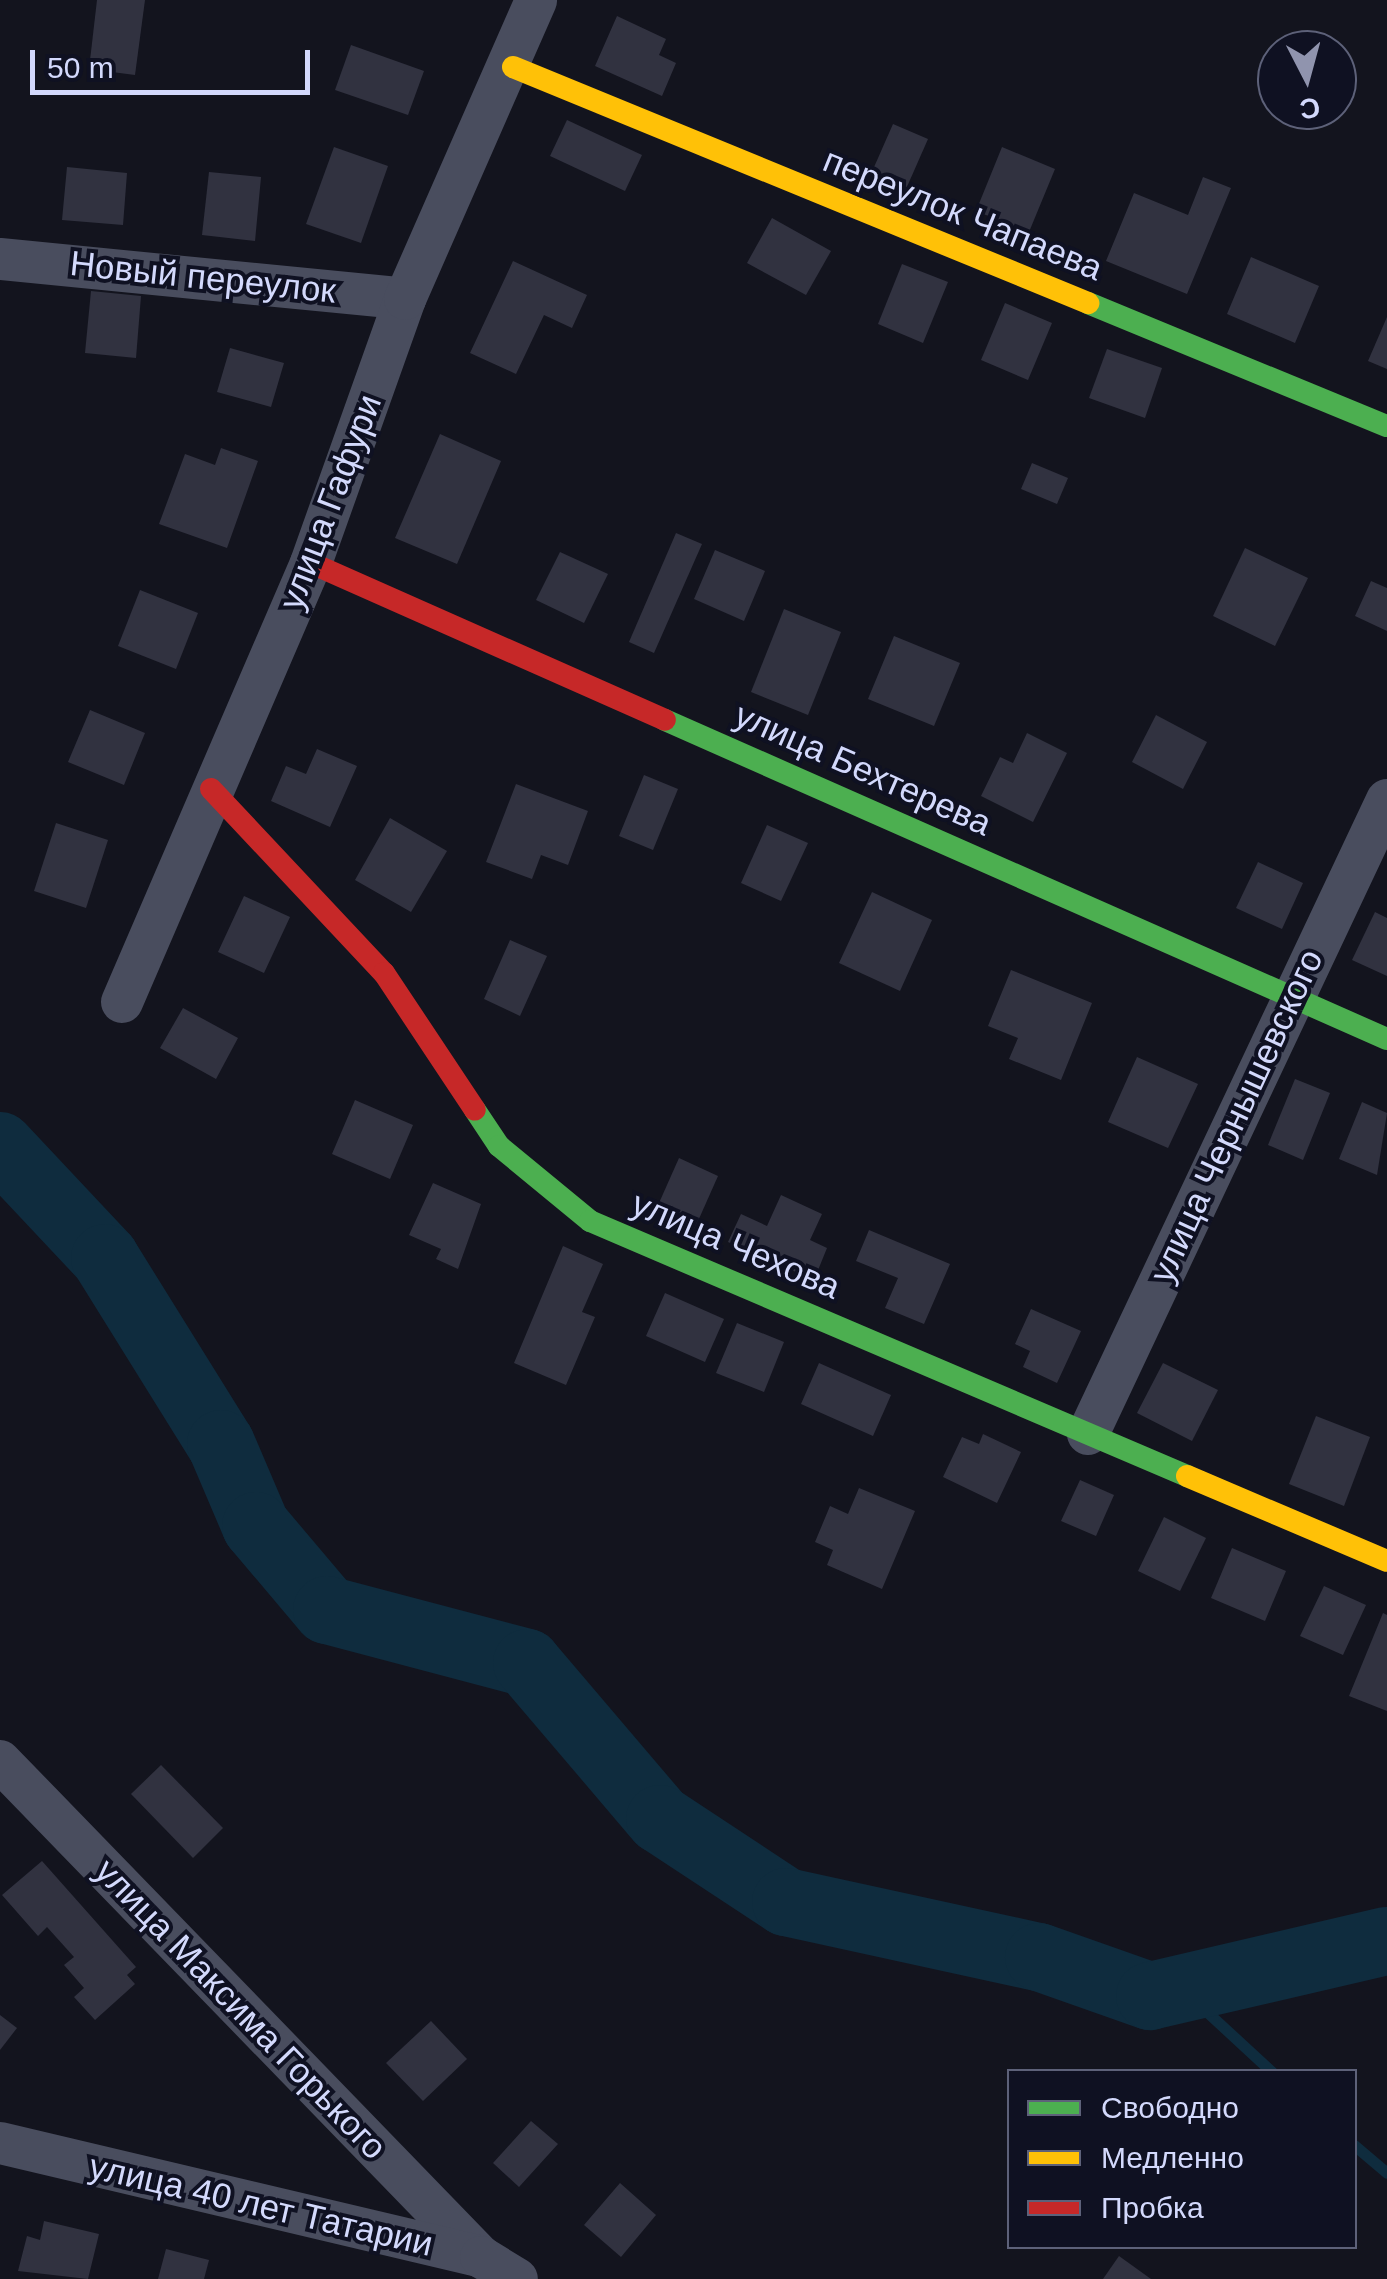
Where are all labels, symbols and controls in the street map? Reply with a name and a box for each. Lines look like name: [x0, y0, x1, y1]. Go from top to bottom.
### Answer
scale bar: [35, 30, 315, 92]
north arrow: [1257, 30, 1357, 130]
text: 50 m: [47, 51, 114, 84]
text: С: [1298, 92, 1322, 125]
street label: переулок Чапаева: [817, 139, 1109, 289]
street label: Новый переулок: [68, 242, 338, 312]
street label: улица Гафури: [270, 389, 390, 615]
street label: улица Бехтерева: [728, 694, 998, 844]
street label: улица Чернышевского: [1140, 943, 1332, 1289]
street label: улица Чехова: [626, 1182, 846, 1308]
street label: улица Максима Горького: [86, 1850, 396, 2168]
legend: [1007, 2069, 1357, 2249]
text: Свободно: [1101, 2091, 1239, 2124]
text: Медленно: [1101, 2141, 1244, 2174]
street label: улица 40 лет Татарии: [85, 2145, 437, 2265]
text: Пробка: [1101, 2191, 1204, 2224]

